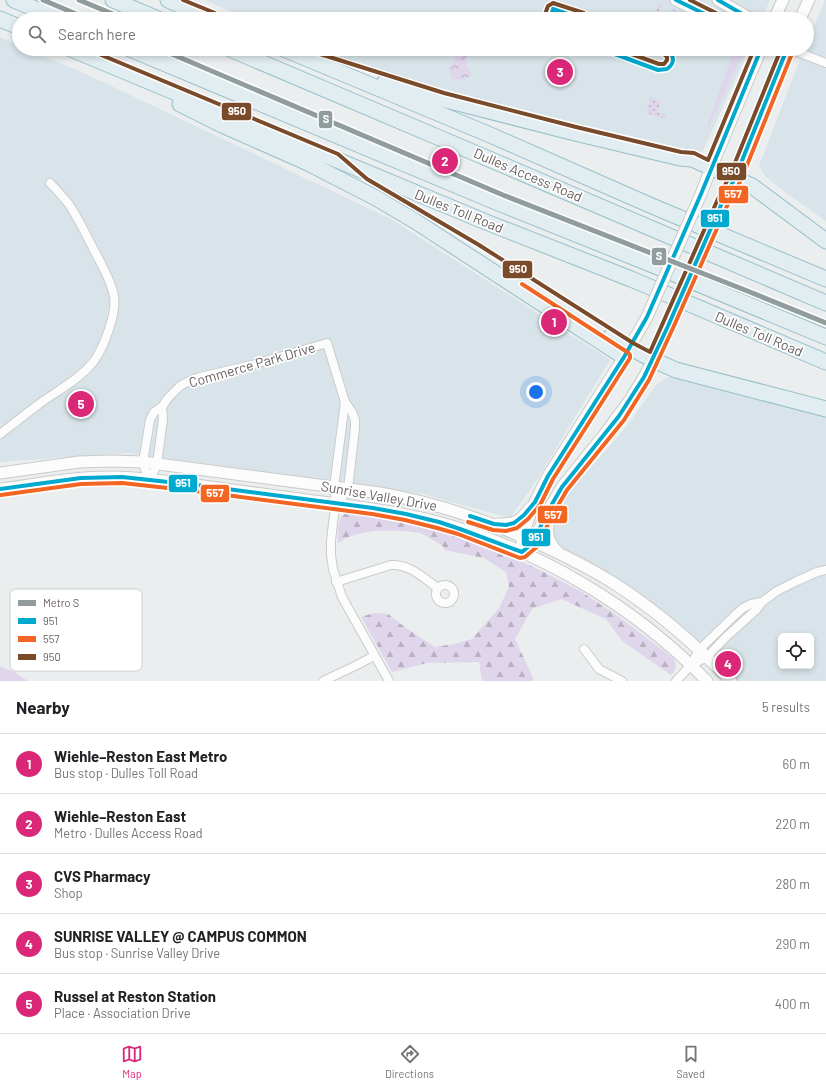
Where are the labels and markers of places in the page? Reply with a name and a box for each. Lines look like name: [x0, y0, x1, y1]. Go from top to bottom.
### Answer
pin: 3: [547, 57, 573, 87]
pin: 2: [432, 146, 458, 176]
pin: 1: [541, 307, 567, 337]
pin: 5: [68, 389, 94, 419]
pin: 4: [715, 649, 741, 679]

